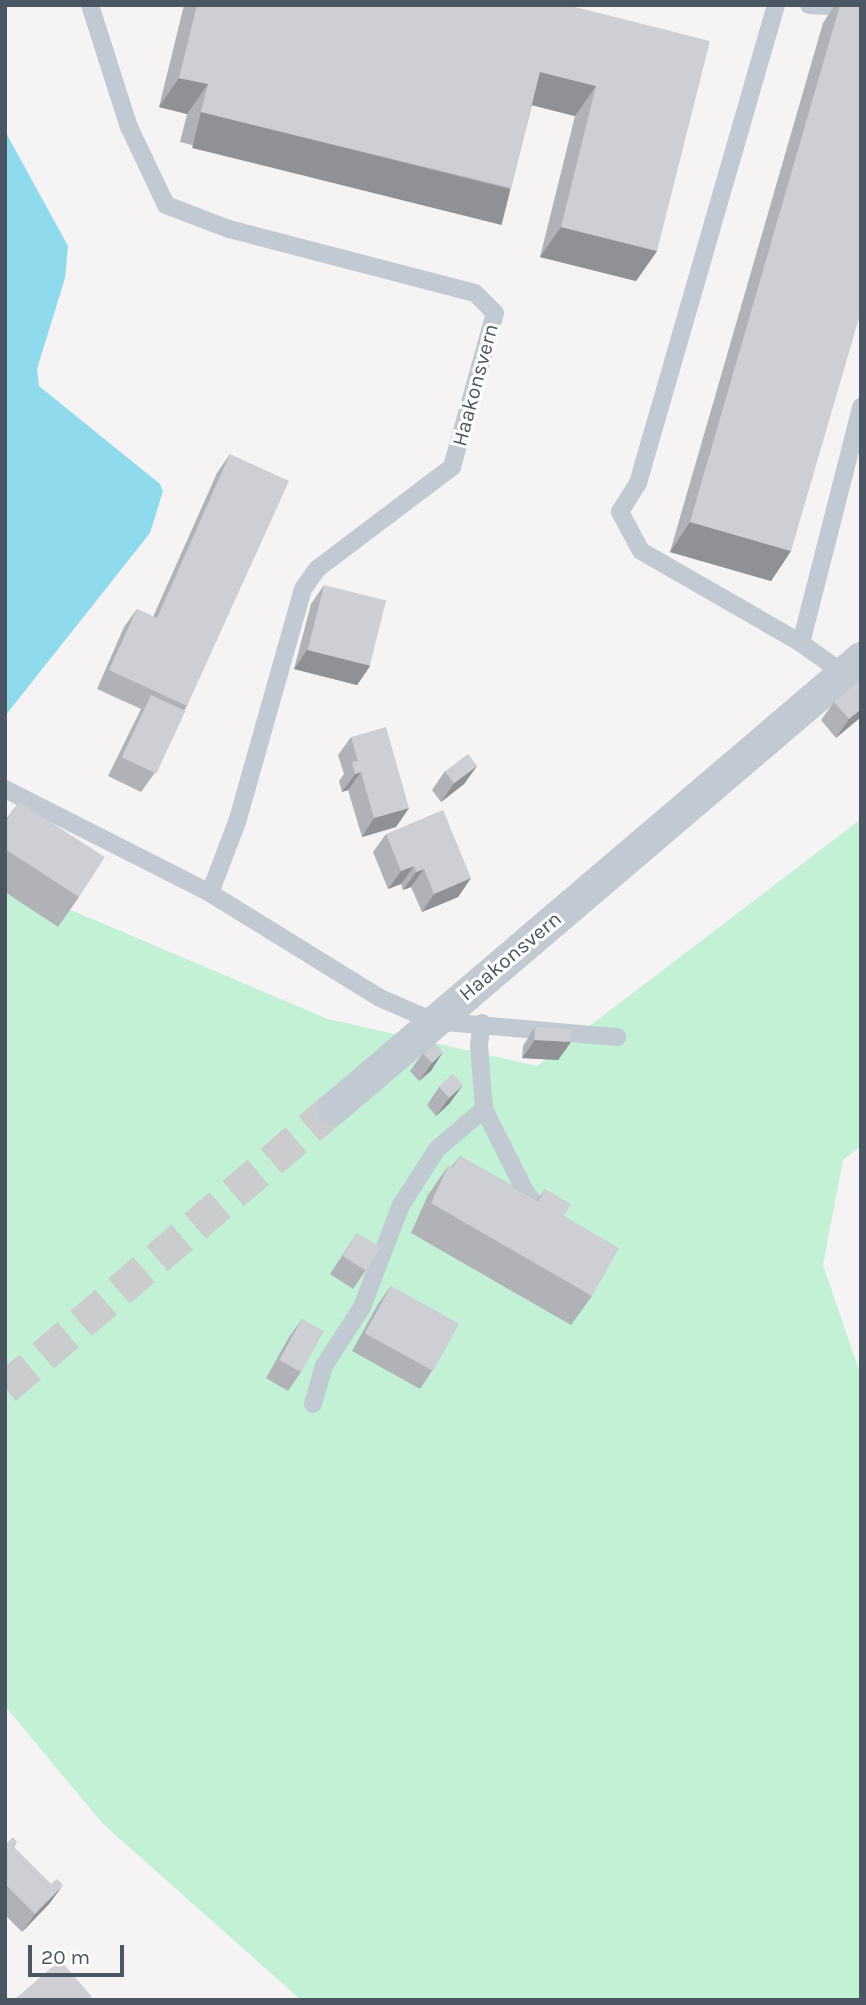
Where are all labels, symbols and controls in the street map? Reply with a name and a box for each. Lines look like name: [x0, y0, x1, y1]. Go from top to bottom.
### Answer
street label: Haakonsvern: [447, 321, 503, 449]
street label: Haakonsvern: [454, 906, 566, 1006]
scale bar: [32, 1932, 128, 1976]
text: 20 m: [41, 1945, 90, 1969]

